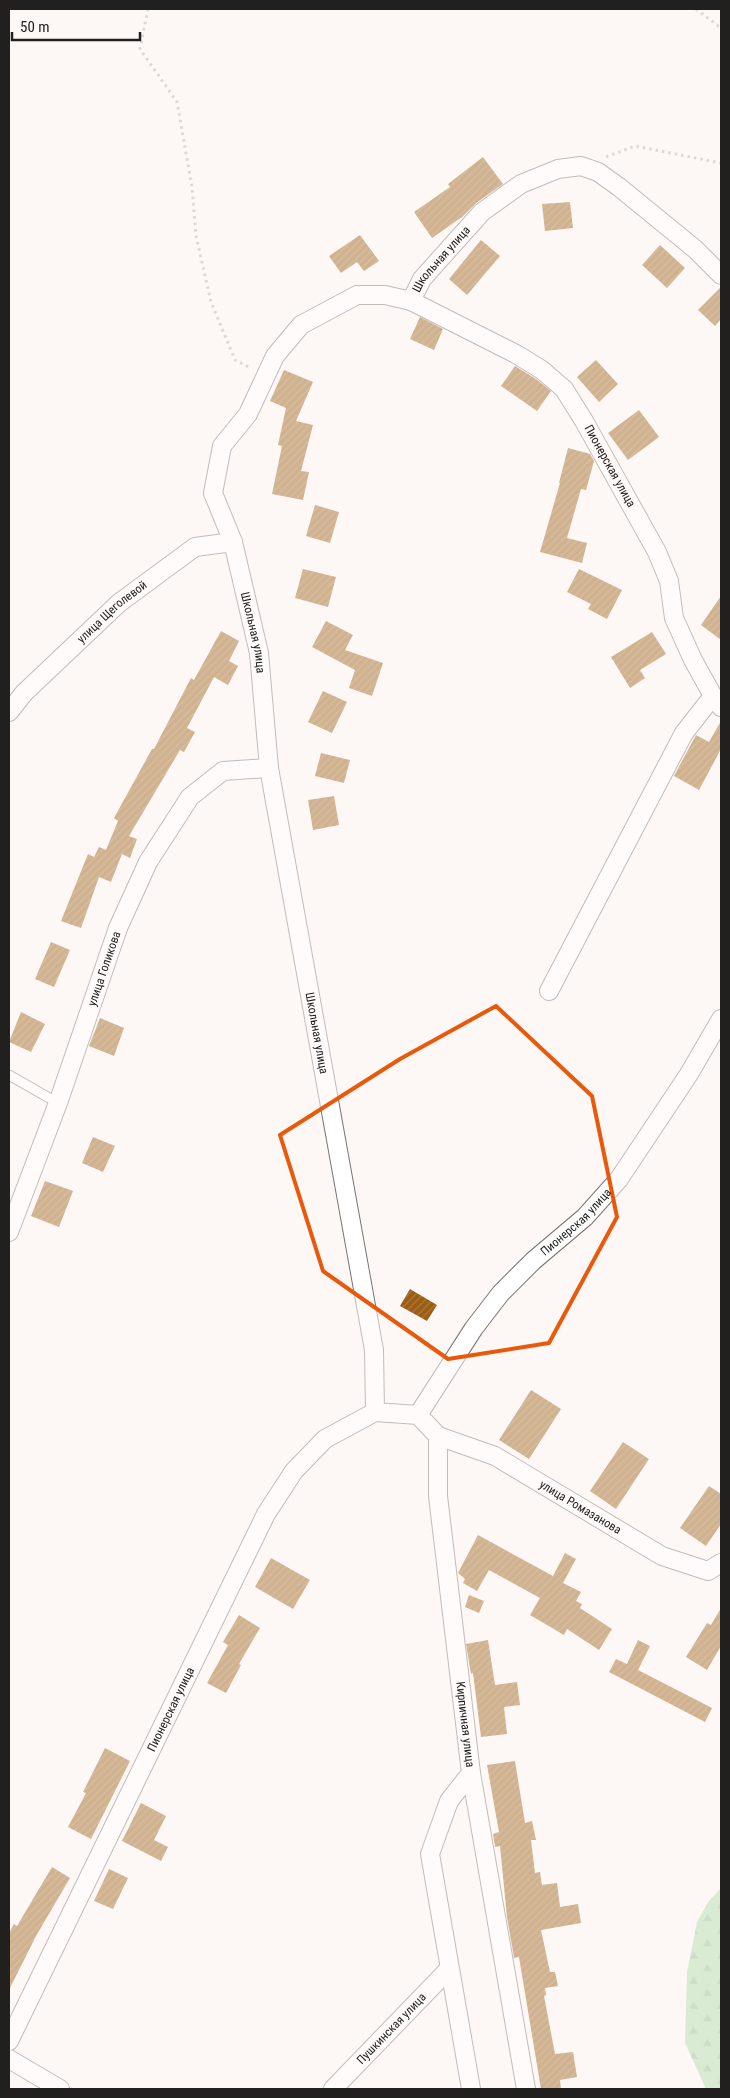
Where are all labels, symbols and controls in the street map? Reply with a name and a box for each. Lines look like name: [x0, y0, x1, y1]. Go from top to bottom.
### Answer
scale bar: [12, 10, 140, 42]
text: 50 m: [20, 18, 50, 36]
street label: Школьная улица: [409, 223, 473, 295]
street label: Пионерская улица: [582, 422, 639, 510]
street label: улица Щеголевой: [74, 578, 150, 646]
street label: Школьная улица: [238, 591, 268, 674]
street label: улица Голикова: [85, 929, 123, 1008]
street label: Школьная улица: [303, 991, 331, 1075]
street label: Пионерская улица: [538, 1185, 614, 1259]
street label: улица Ромазанова: [537, 1477, 624, 1537]
street label: Пионерская улица: [144, 1665, 197, 1754]
street label: Кирпичная улица: [453, 1681, 477, 1768]
street label: Пушкинская улица: [354, 1990, 429, 2067]

